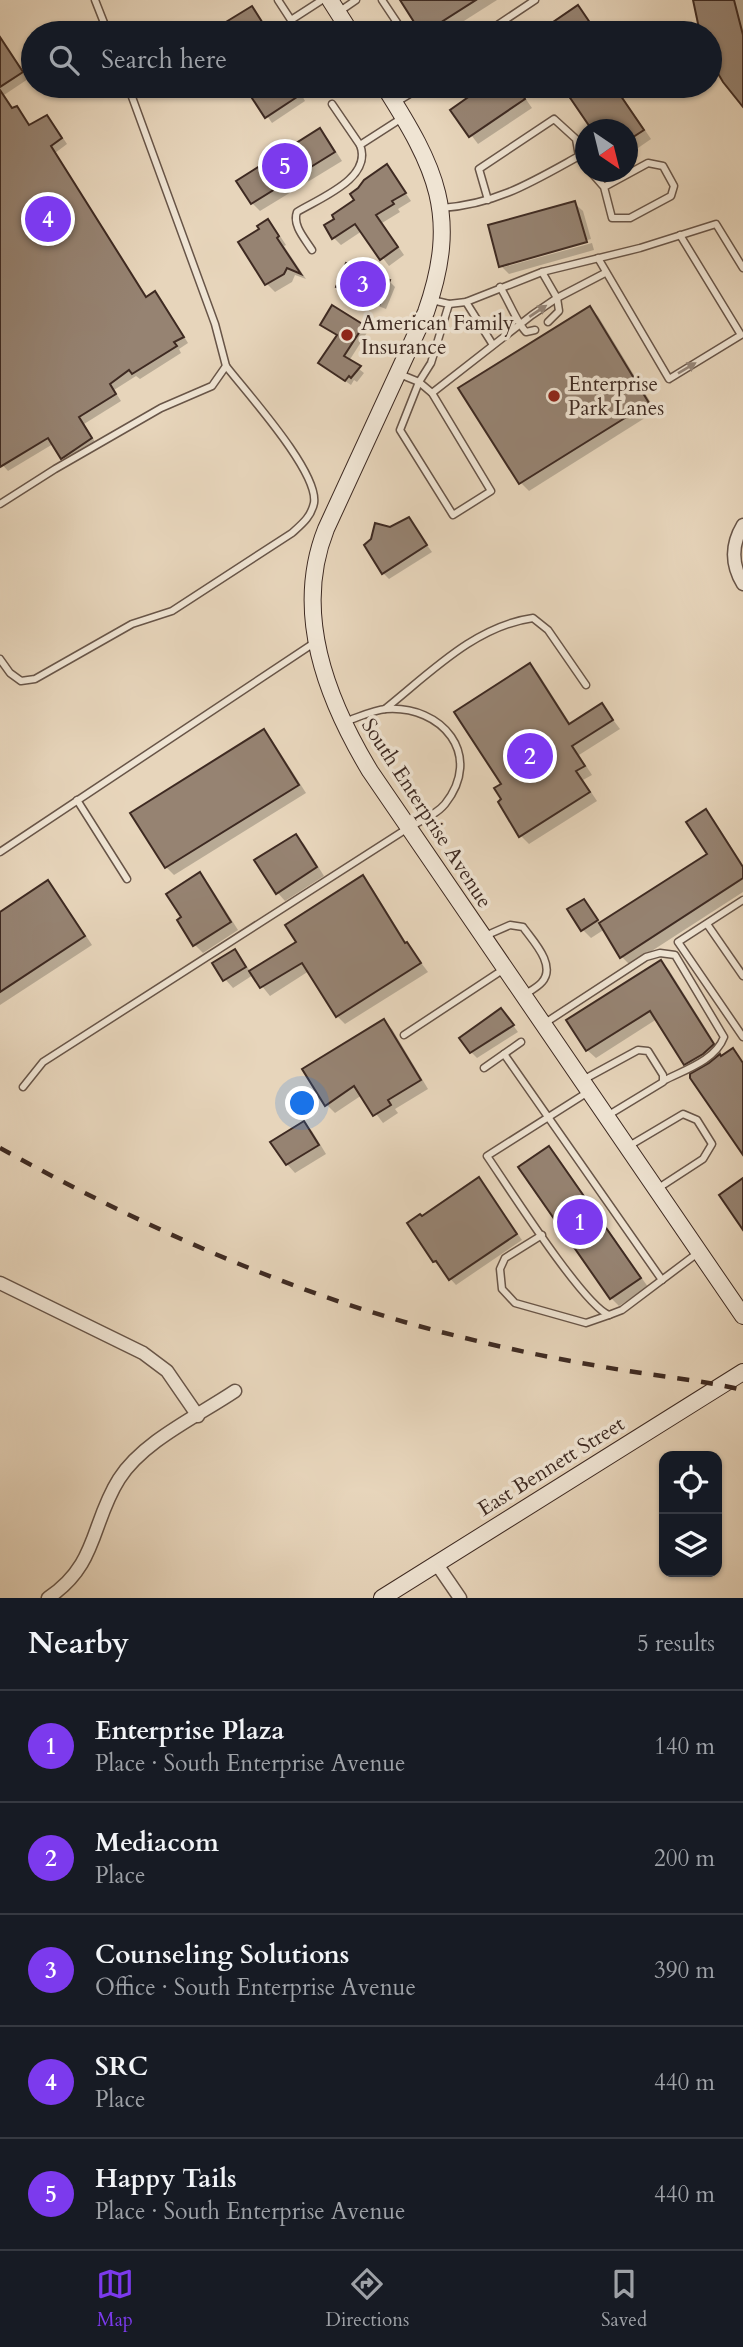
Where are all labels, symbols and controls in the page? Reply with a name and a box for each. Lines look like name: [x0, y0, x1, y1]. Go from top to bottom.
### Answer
search box: [21, 21, 722, 98]
icon: search: [45, 41, 83, 79]
text: Search here: [101, 42, 227, 77]
north arrow: [575, 119, 638, 182]
pin: 5: [262, 140, 308, 192]
pin: 4: [25, 193, 71, 245]
pin: 3: [340, 258, 386, 310]
one-way arrow: [529, 304, 547, 318]
place label: American Family Insurance: [361, 309, 514, 362]
marker: American Family Insurance: [339, 327, 355, 343]
one-way arrow: [678, 362, 697, 374]
place label: Enterprise Park Lanes: [568, 370, 664, 423]
marker: Enterprise Park Lanes: [546, 388, 562, 404]
street label: South Enterprise Avenue: [354, 713, 499, 914]
pin: 2: [507, 730, 553, 782]
your location: [285, 1086, 319, 1120]
pin: 1: [557, 1196, 603, 1248]
street label: East Bennett Street: [472, 1409, 630, 1523]
map controls: [659, 1451, 722, 1577]
button: locate: [659, 1451, 722, 1514]
button: layers: [659, 1514, 722, 1577]
text: Nearby: [28, 1623, 129, 1664]
text: 5 results: [637, 1628, 715, 1659]
text: Enterprise Plaza: [95, 1713, 284, 1748]
text: 1: [45, 1731, 57, 1762]
text: 140 m: [654, 1731, 715, 1762]
text: Place · South Enterprise Avenue: [95, 1748, 406, 1779]
text: Mediacom: [95, 1825, 219, 1860]
text: 2: [45, 1843, 57, 1874]
text: 200 m: [654, 1843, 715, 1874]
text: Place: [95, 1860, 145, 1891]
text: Counseling Solutions: [95, 1937, 350, 1972]
text: 3: [45, 1955, 57, 1986]
text: 390 m: [654, 1955, 715, 1986]
text: Office · South Enterprise Avenue: [95, 1972, 416, 2003]
text: SRC: [95, 2049, 148, 2084]
text: 4: [45, 2067, 57, 2098]
text: 440 m: [654, 2067, 715, 2098]
text: Place: [95, 2084, 145, 2115]
text: Happy Tails: [95, 2161, 237, 2196]
text: 5: [45, 2179, 57, 2210]
text: 440 m: [654, 2179, 715, 2210]
text: Place · South Enterprise Avenue: [95, 2196, 406, 2227]
tab: Map: [96, 2265, 134, 2333]
tab: Directions: [326, 2265, 409, 2333]
tab: Saved: [601, 2265, 647, 2333]

